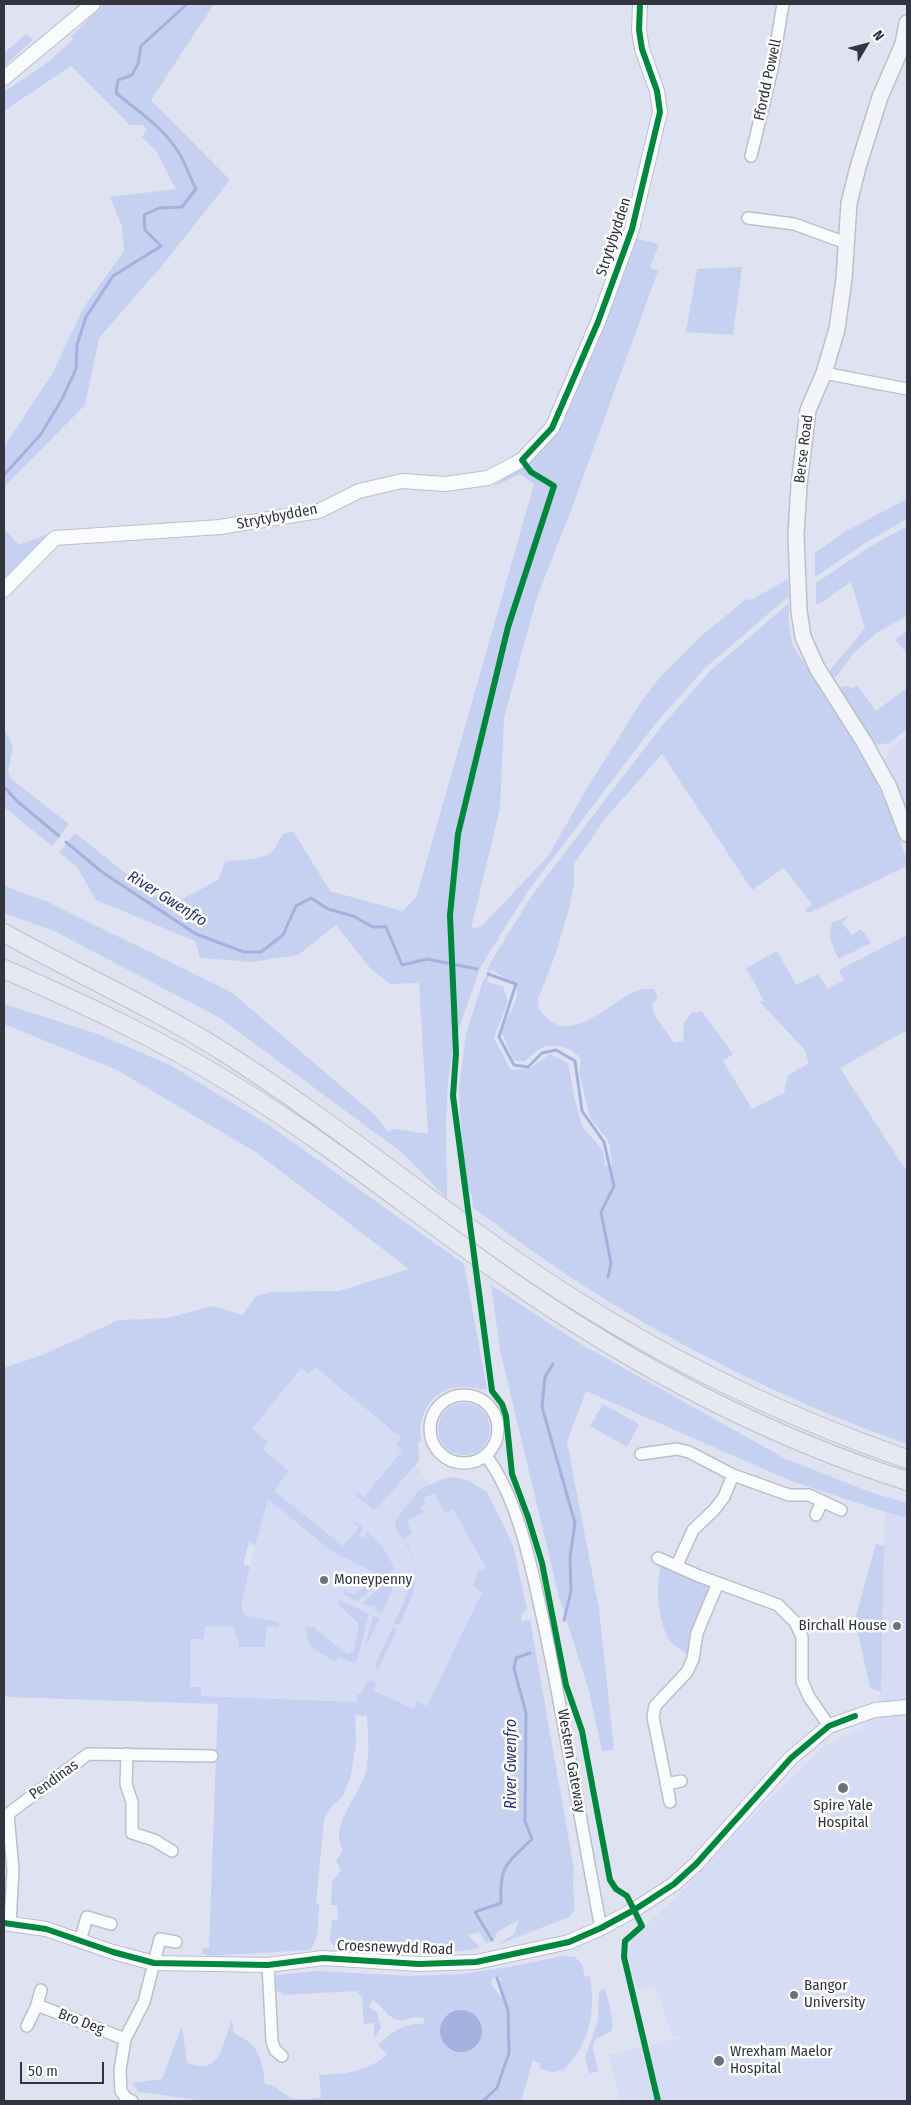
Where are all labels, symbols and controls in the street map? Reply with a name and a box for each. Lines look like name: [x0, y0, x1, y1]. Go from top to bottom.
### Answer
north arrow: [841, 20, 891, 70]
text: N: [869, 27, 888, 44]
street label: Ffordd Powell: [751, 37, 785, 123]
street label: Strytybydden: [593, 195, 635, 279]
street label: Berse Road: [791, 414, 817, 484]
street label: Strytybydden: [235, 500, 319, 534]
water label: River Gwenfro: [124, 867, 210, 931]
place label: Moneypenny: [334, 1571, 412, 1589]
marker: Moneypenny: [318, 1574, 330, 1586]
place label: Birchall House: [799, 1617, 887, 1635]
marker: Birchall House: [891, 1620, 903, 1632]
street label: Western Gateway: [553, 1708, 589, 1814]
water label: River Gwenfro: [502, 1719, 522, 1809]
street label: Pendinas: [26, 1756, 82, 1804]
marker: Spire Yale Hospital: [836, 1781, 850, 1795]
place label: Spire Yale Hospital: [813, 1797, 873, 1832]
street label: Croesnewydd Road: [337, 1937, 453, 1959]
place label: Bangor University: [804, 1977, 865, 2012]
marker: Bangor University: [788, 1989, 800, 2001]
street label: Bro Deg: [56, 2005, 106, 2039]
place label: Wrexham Maelor Hospital: [730, 2043, 833, 2078]
scale bar: [22, 2052, 106, 2084]
marker: Wrexham Maelor Hospital: [712, 2054, 726, 2068]
text: 50 m: [28, 2062, 58, 2080]

